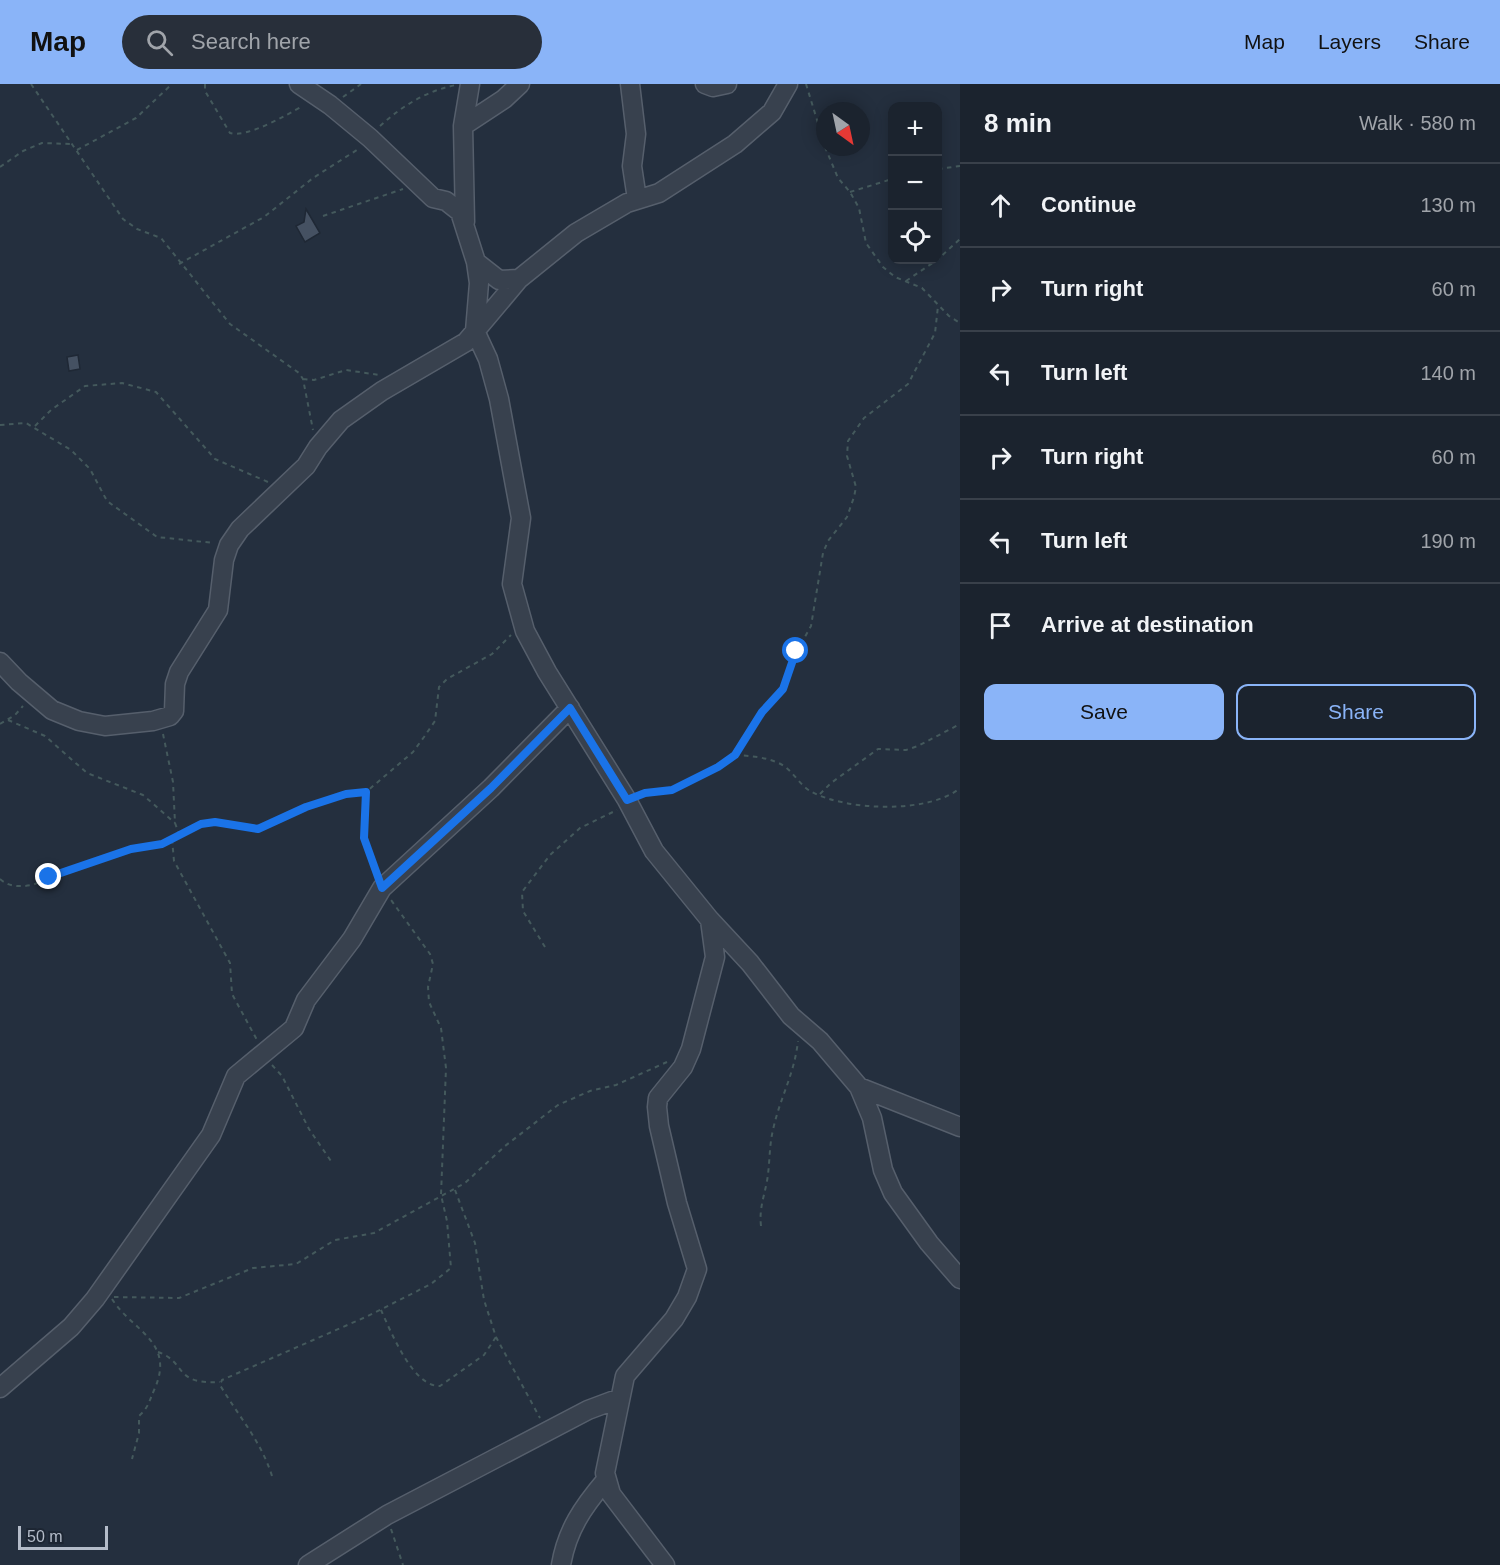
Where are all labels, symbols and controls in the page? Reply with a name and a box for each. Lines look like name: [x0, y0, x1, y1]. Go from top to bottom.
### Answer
search box: [122, 15, 542, 69]
text: Map: [30, 26, 86, 57]
icon: search: [143, 26, 176, 59]
text: Search here: [191, 29, 311, 54]
text: Map: [1244, 30, 1285, 53]
text: Layers: [1318, 30, 1381, 53]
text: Share: [1414, 30, 1470, 53]
north arrow: [816, 102, 870, 156]
map controls: [888, 102, 942, 264]
button: +: [888, 102, 942, 156]
text: 8 min: [984, 108, 1052, 138]
text: Walk · 580 m: [1359, 112, 1476, 134]
button: −: [888, 156, 942, 210]
icon: ahead: [984, 189, 1017, 222]
text: Continue: [1041, 192, 1136, 217]
text: 130 m: [1420, 194, 1476, 216]
button: locate: [888, 210, 942, 264]
icon: right: [984, 273, 1017, 306]
text: Turn right: [1041, 276, 1143, 301]
text: 60 m: [1432, 278, 1476, 300]
icon: left: [984, 357, 1017, 390]
text: Turn left: [1041, 360, 1127, 385]
text: 140 m: [1420, 362, 1476, 384]
icon: right: [984, 441, 1017, 474]
text: Turn right: [1041, 444, 1143, 469]
text: 60 m: [1432, 446, 1476, 468]
icon: left: [984, 525, 1017, 558]
text: Turn left: [1041, 528, 1127, 553]
text: 190 m: [1420, 530, 1476, 552]
icon: arrive: [984, 609, 1017, 642]
text: Arrive at destination: [1041, 612, 1254, 637]
route start: [782, 637, 808, 663]
button: Save: [984, 684, 1224, 740]
button: Share: [1236, 684, 1476, 740]
route end: [35, 863, 61, 889]
scale bar: [18, 1523, 108, 1550]
text: 50 m: [27, 1528, 63, 1545]

